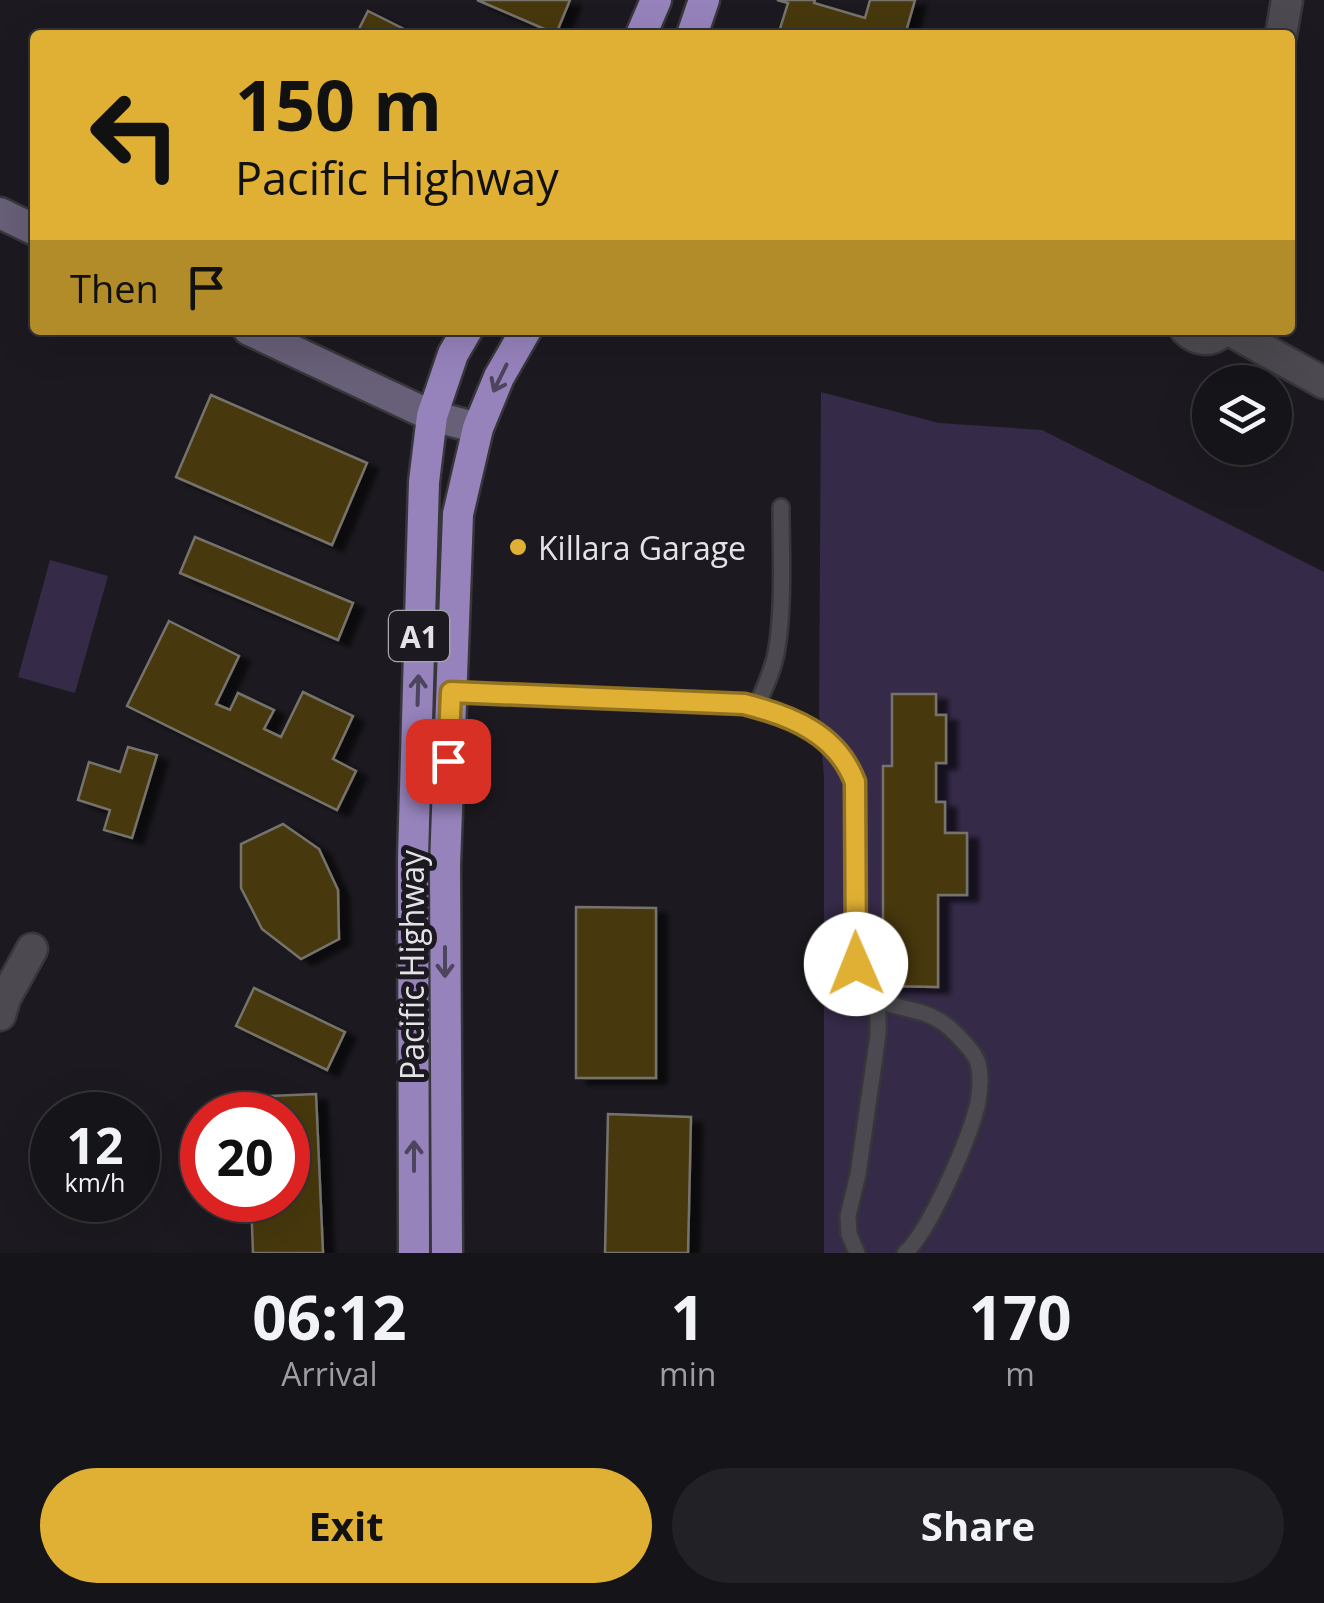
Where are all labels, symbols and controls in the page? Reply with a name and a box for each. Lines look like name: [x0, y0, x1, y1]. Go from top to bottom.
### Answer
text: 150 m: [235, 56, 442, 152]
icon: left: [70, 70, 200, 200]
text: Pacific Highway: [235, 147, 559, 208]
icon: arrive: [179, 260, 234, 315]
text: Then: [70, 262, 159, 314]
one-way arrow: [489, 362, 508, 392]
map controls: [1192, 365, 1292, 465]
button: layers: [1192, 365, 1292, 465]
place label: Killara Garage: [538, 526, 746, 569]
marker: Killara Garage: [507, 536, 529, 558]
road number: A1: [389, 611, 449, 661]
one-way arrow: [408, 674, 427, 706]
pin: [406, 719, 491, 804]
icon: arrive: [421, 734, 476, 789]
street label: Pacific Highway: [390, 849, 433, 1080]
position arrow: [804, 912, 908, 1016]
one-way arrow: [436, 946, 454, 978]
speed limit sign: 20: [180, 1092, 310, 1222]
text: 12: [66, 1111, 124, 1179]
one-way arrow: [404, 1140, 424, 1172]
text: km/h: [65, 1165, 125, 1199]
text: 06:12: [252, 1276, 407, 1358]
text: 1: [671, 1276, 705, 1358]
text: 170: [969, 1276, 1072, 1358]
text: Arrival: [281, 1352, 378, 1395]
text: min: [659, 1352, 716, 1395]
text: m: [1005, 1352, 1035, 1395]
button: Exit: [40, 1468, 652, 1583]
button: Share: [672, 1468, 1284, 1583]

